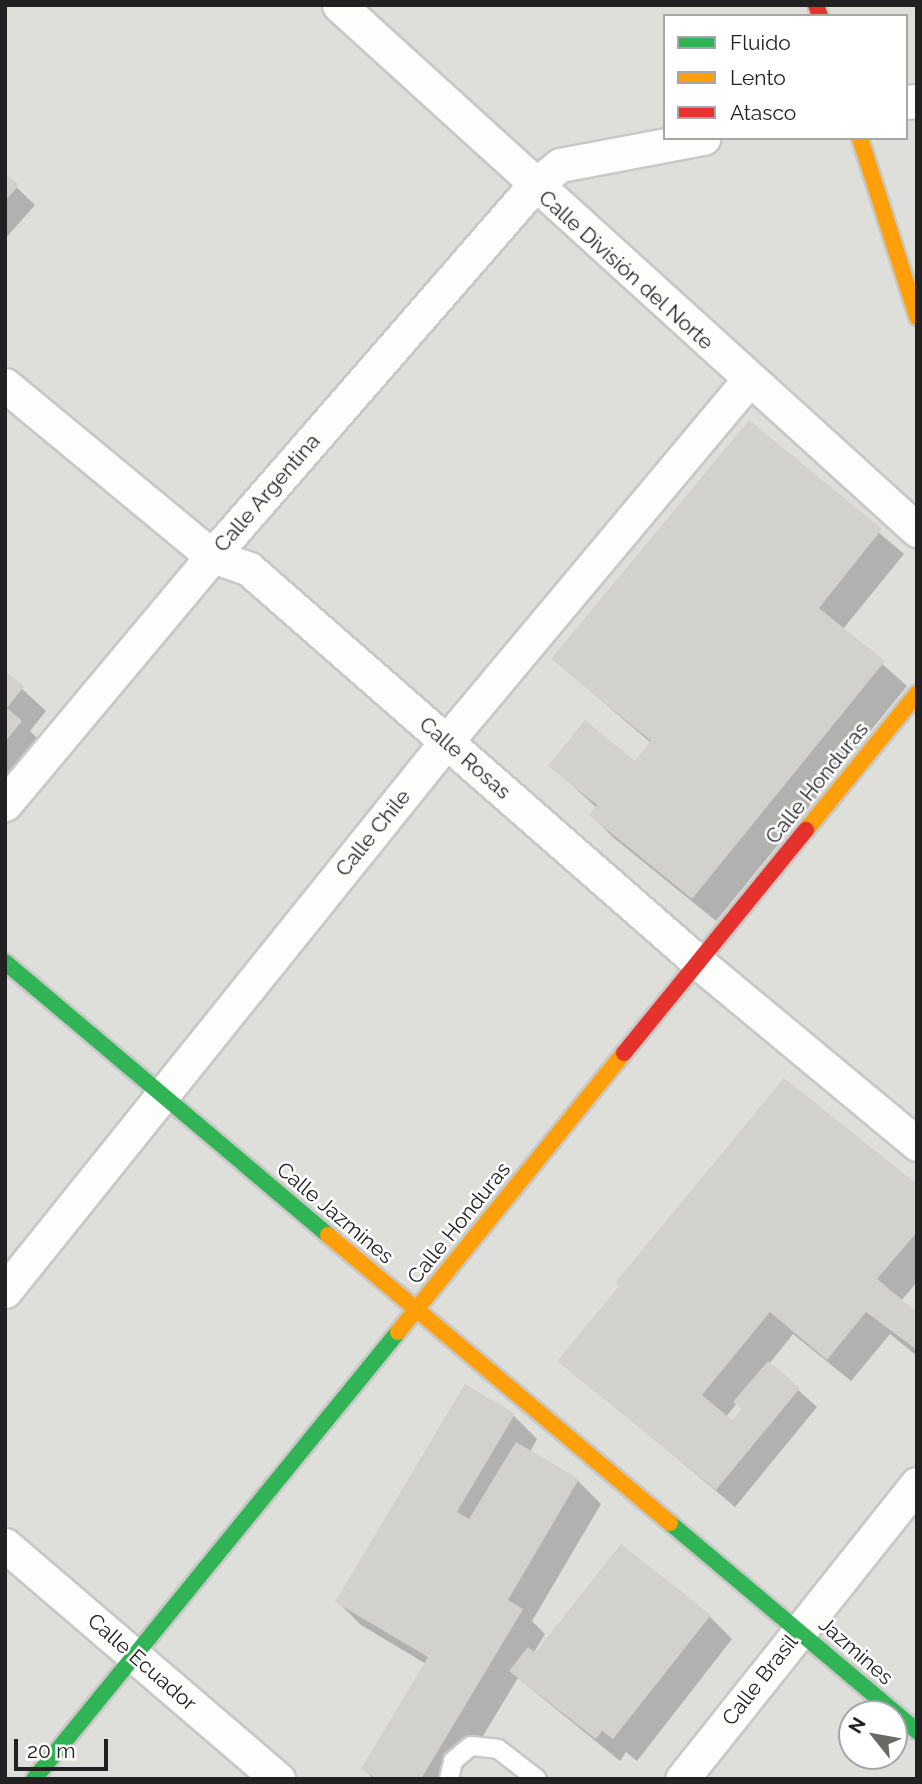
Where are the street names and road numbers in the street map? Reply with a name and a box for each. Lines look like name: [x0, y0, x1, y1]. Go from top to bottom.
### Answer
street label: Calle División del Norte: [533, 185, 719, 355]
street label: Calle Argentina: [209, 429, 325, 557]
street label: Calle Rosas: [414, 712, 516, 804]
street label: Calle Honduras: [760, 717, 874, 849]
street label: Calle Chile: [330, 785, 416, 881]
street label: Calle Jazmines: [271, 1157, 399, 1269]
street label: Calle Honduras: [402, 1157, 516, 1289]
street label: Calle Ecuador: [82, 1608, 202, 1716]
street label: Jazmines: [814, 1612, 898, 1690]
street label: Calle Brasil: [717, 1630, 803, 1730]

